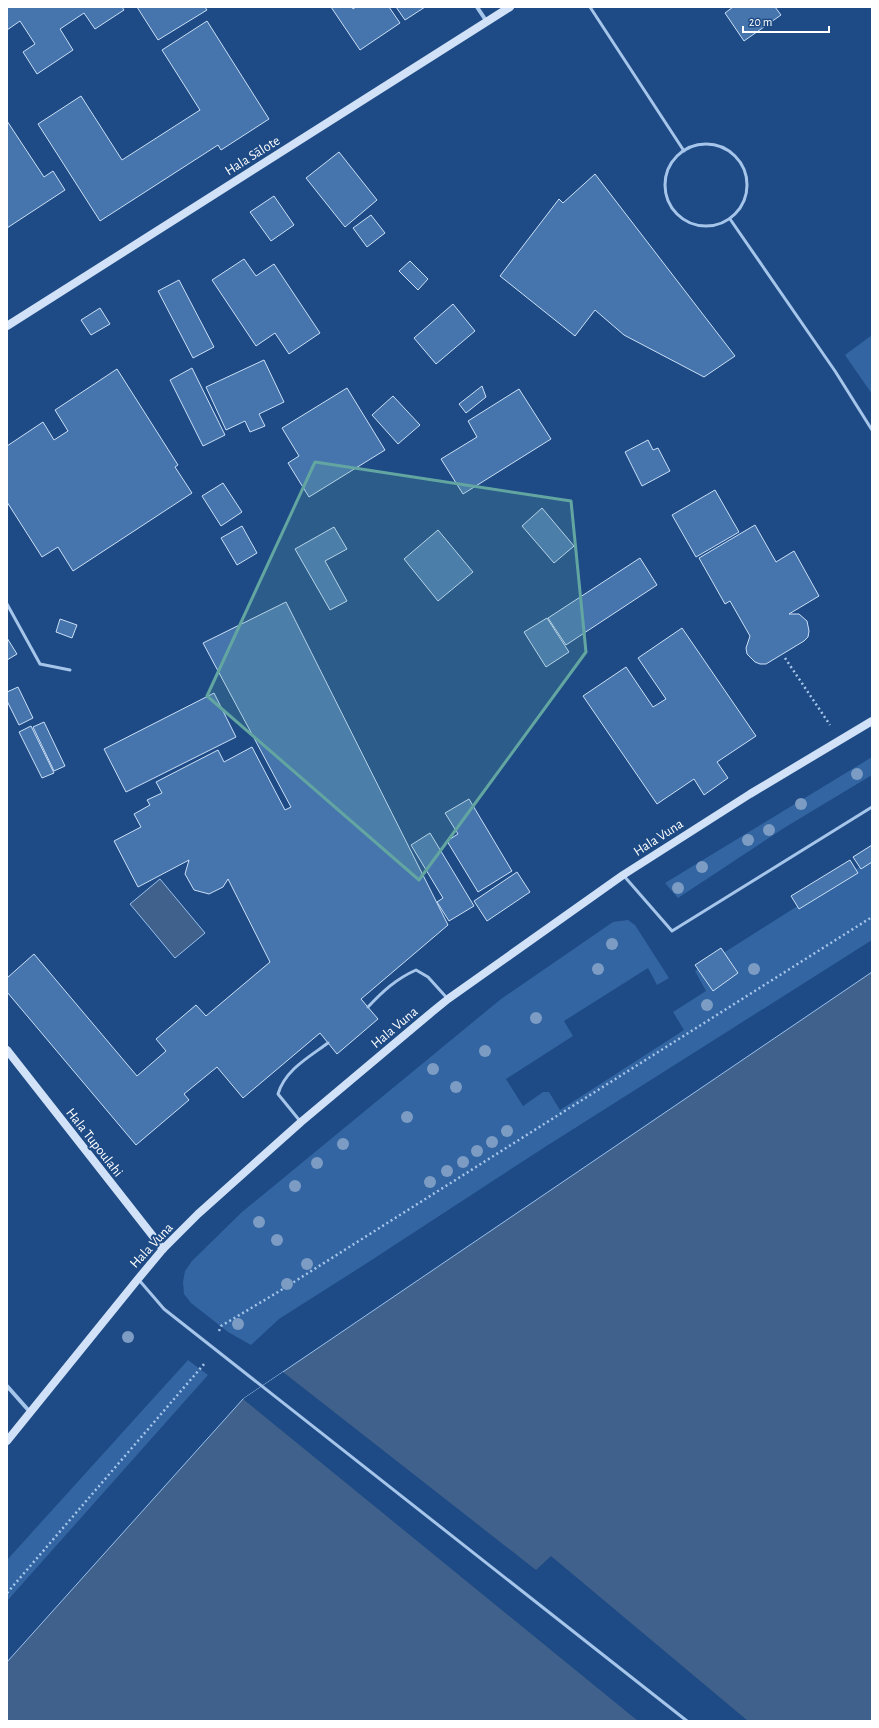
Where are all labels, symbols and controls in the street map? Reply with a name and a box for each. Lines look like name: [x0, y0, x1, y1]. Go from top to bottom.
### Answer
scale bar: [743, 8, 829, 34]
text: 20 m: [749, 16, 772, 28]
street label: Hala Sālote: [223, 134, 282, 178]
street label: Hala Vuna: [631, 816, 686, 859]
street label: Hala Vuna: [369, 1004, 421, 1051]
street label: Hala Tupoulahi: [63, 1106, 125, 1180]
street label: Hala Vuna: [128, 1220, 176, 1271]

